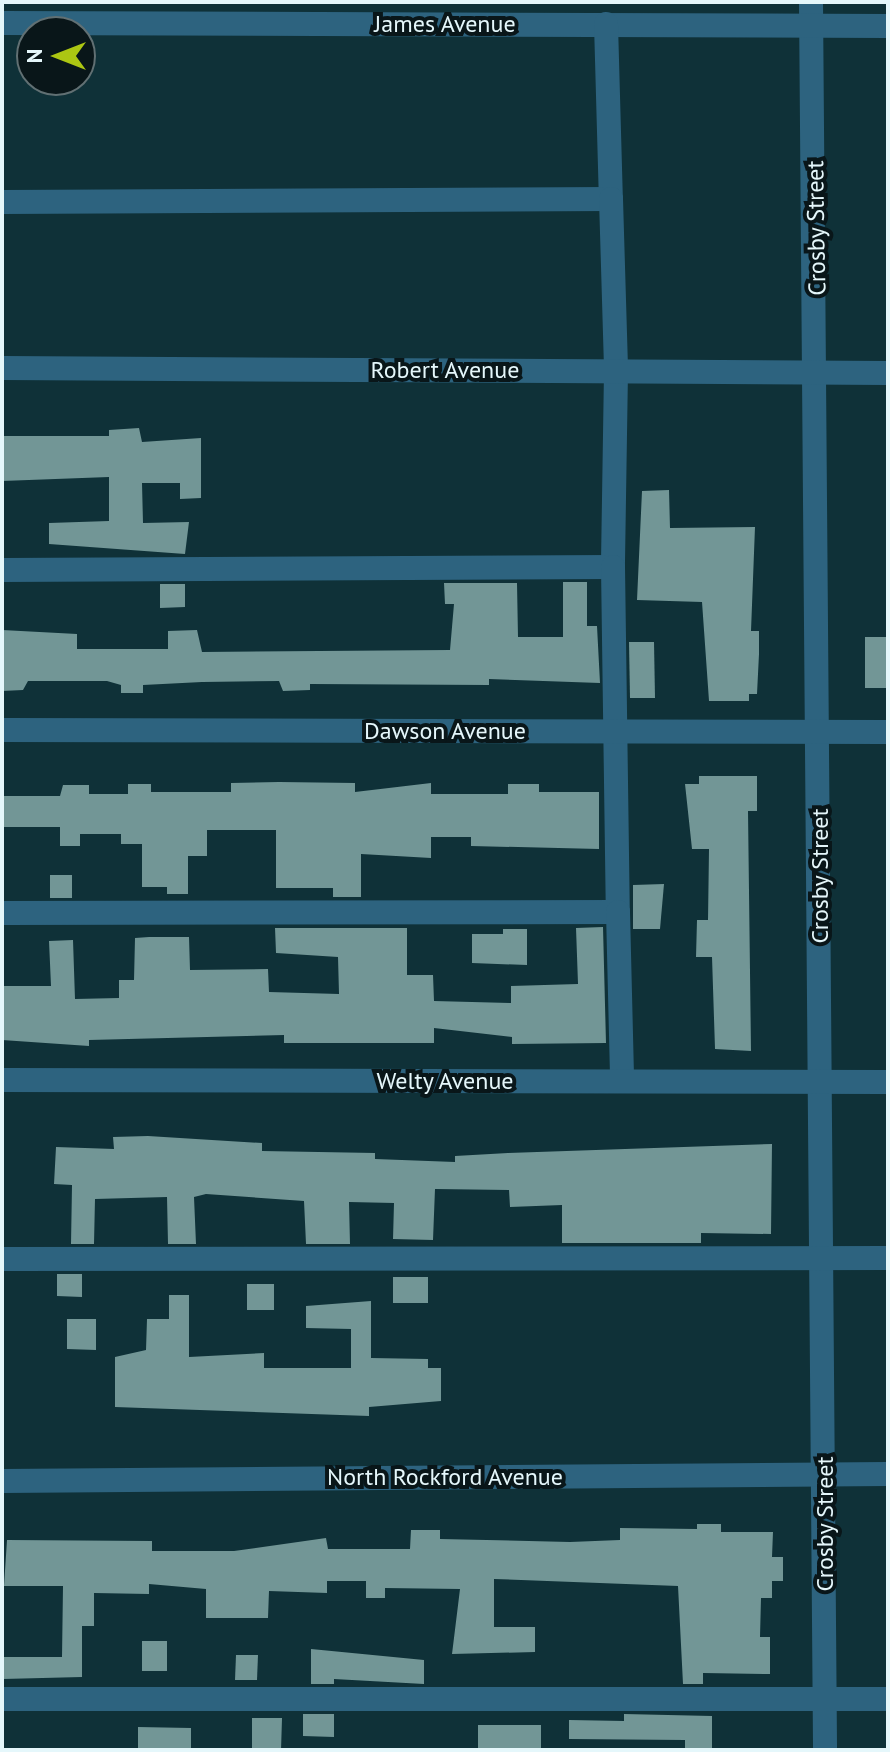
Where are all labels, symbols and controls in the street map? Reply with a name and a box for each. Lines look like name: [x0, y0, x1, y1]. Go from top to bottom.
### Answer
street label: James Avenue: [374, 10, 516, 38]
north arrow: [16, 16, 96, 96]
text: N: [20, 49, 48, 63]
street label: Crosby Street: [800, 160, 832, 296]
street label: Robert Avenue: [370, 356, 520, 384]
street label: Dawson Avenue: [364, 717, 526, 745]
street label: Crosby Street: [806, 808, 834, 944]
street label: Welty Avenue: [376, 1067, 514, 1095]
street label: Crosby Street: [811, 1456, 839, 1592]
street label: North Rockford Avenue: [327, 1463, 563, 1491]

